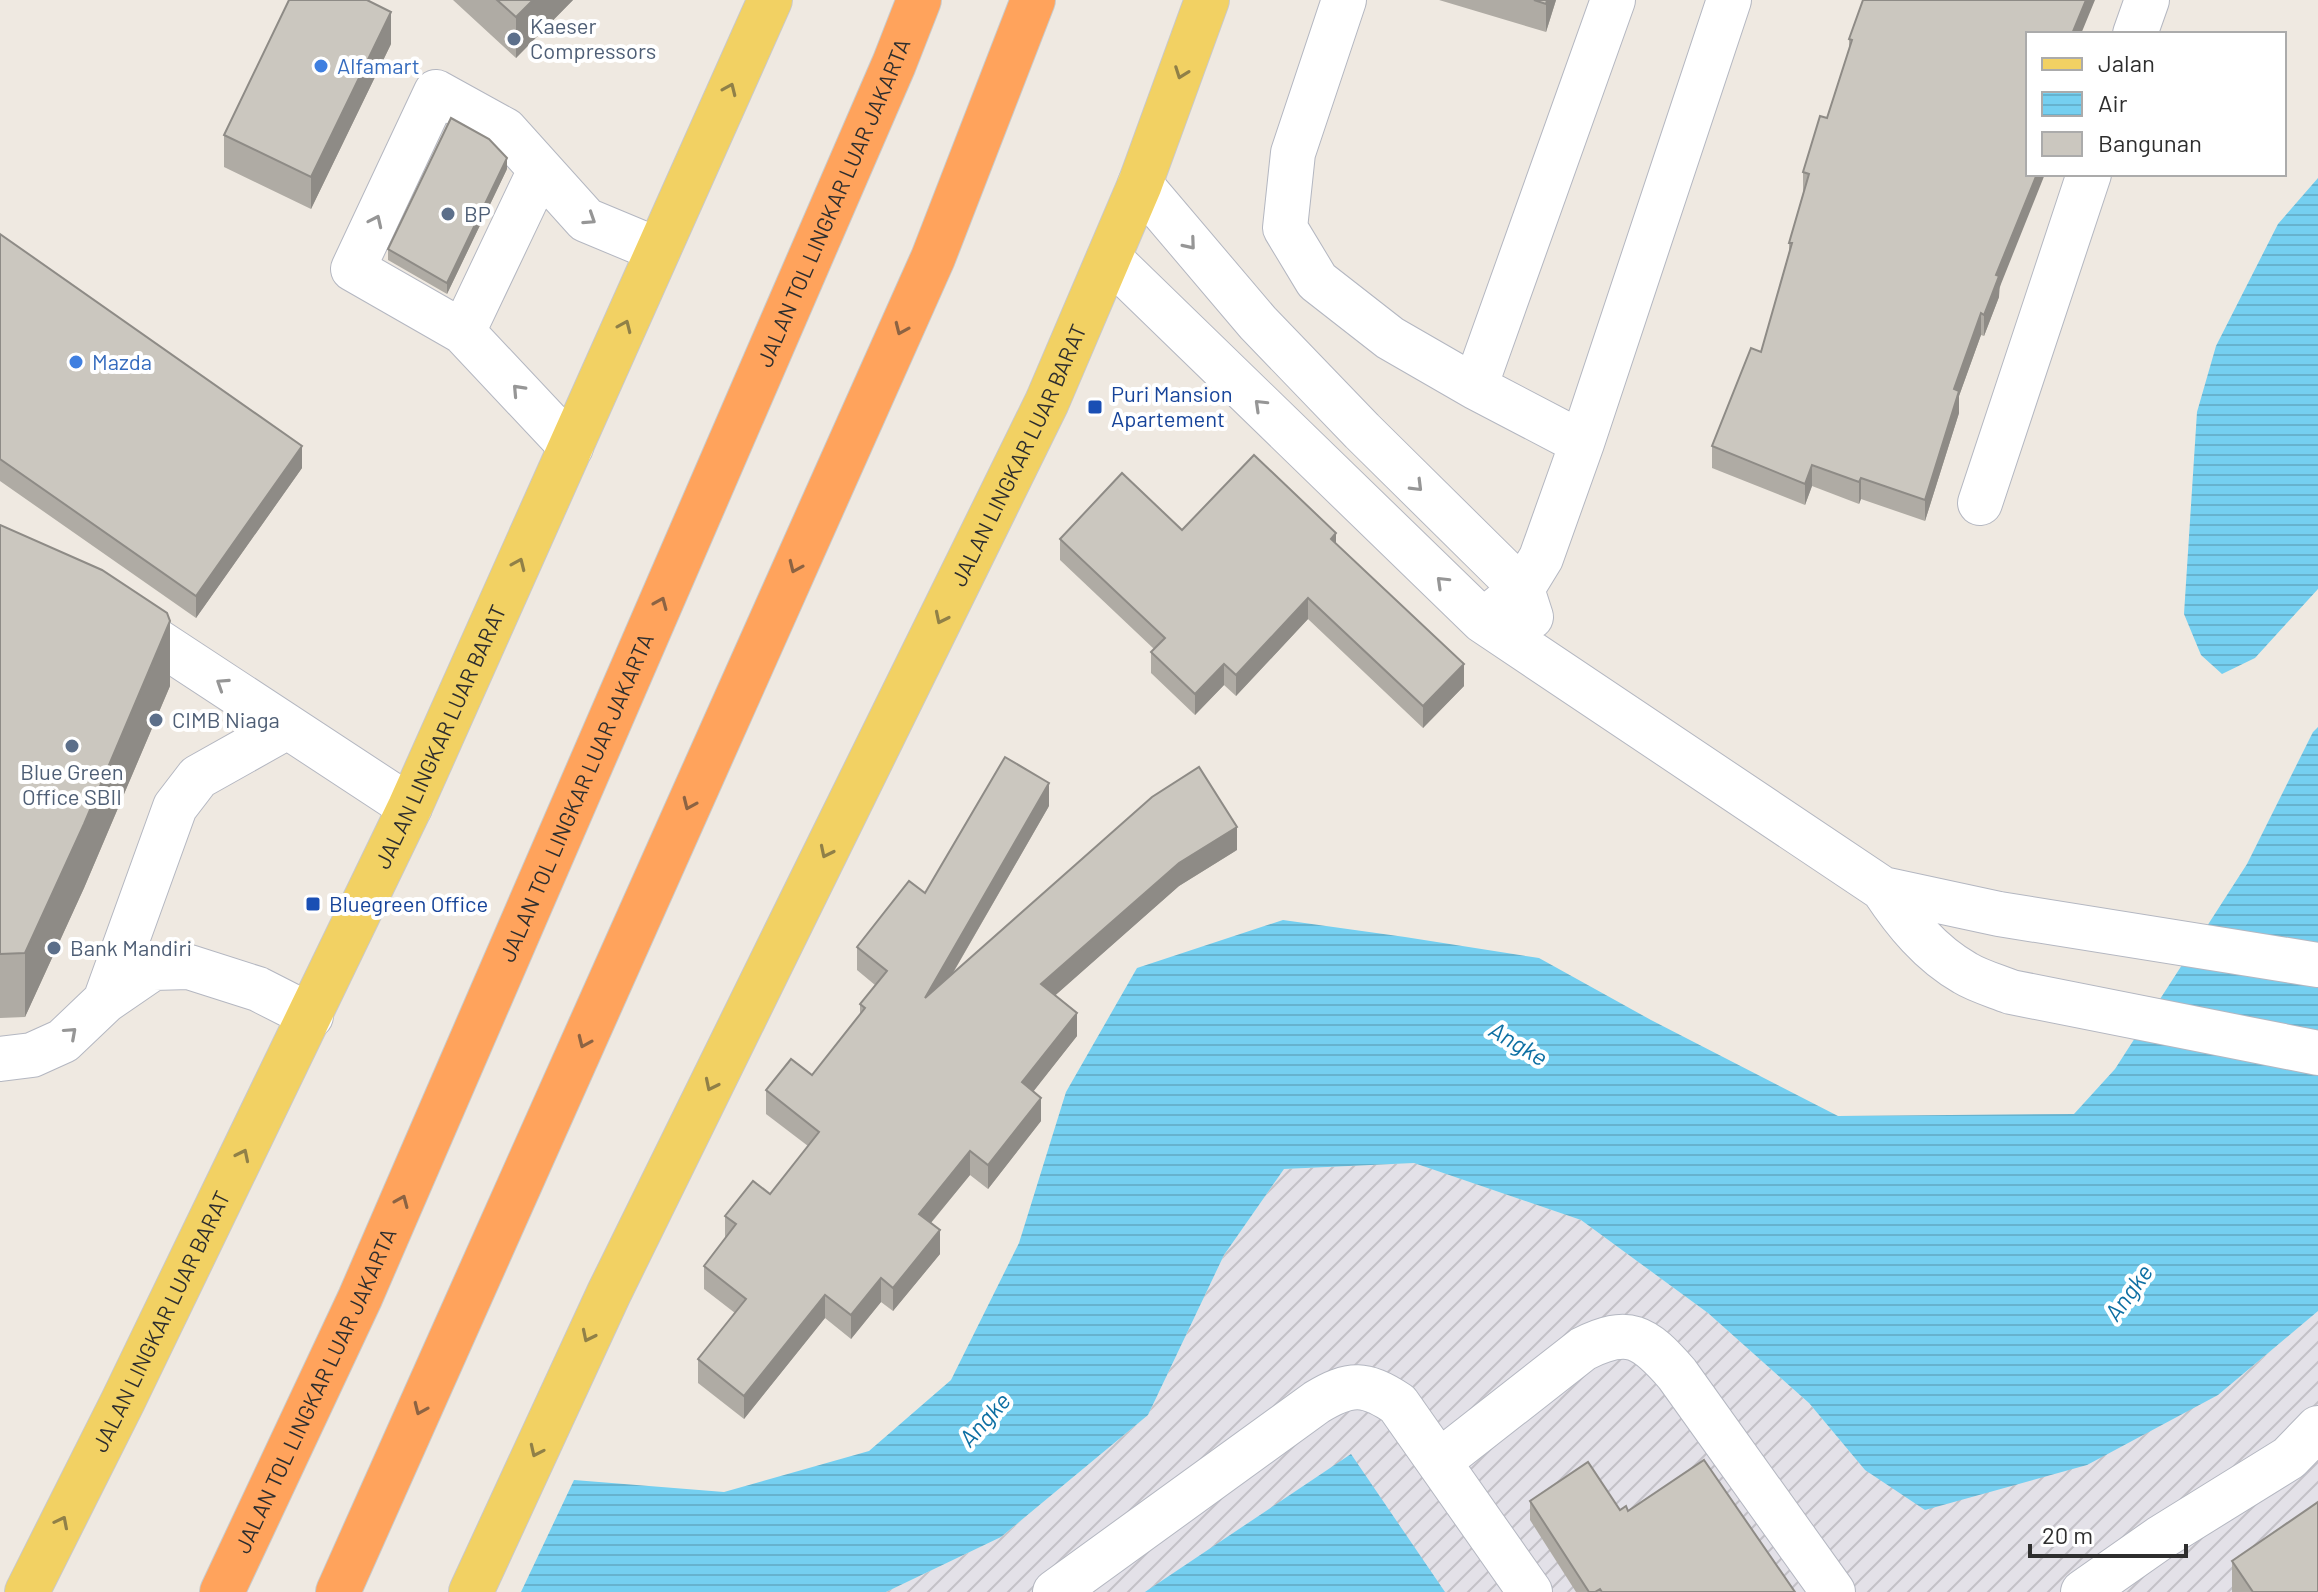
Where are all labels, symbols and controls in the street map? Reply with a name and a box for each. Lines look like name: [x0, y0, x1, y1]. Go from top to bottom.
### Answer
place label: Kaeser Compressors: [530, 12, 656, 63]
marker: Kaeser Compressors: [505, 30, 523, 48]
legend: [2026, 32, 2286, 176]
street label: JALAN TOL LINGKAR LUAR JAKARTA: [751, 35, 915, 371]
text: Jalan: [2098, 48, 2155, 77]
place label: Alfamart: [337, 52, 420, 78]
marker: Alfamart: [312, 57, 330, 75]
one-way arrow: [1174, 65, 1190, 79]
one-way arrow: [721, 83, 737, 97]
text: Air: [2098, 88, 2128, 117]
text: Bangunan: [2098, 128, 2202, 157]
place label: BP: [464, 200, 491, 226]
marker: BP: [439, 205, 457, 223]
one-way arrow: [581, 209, 595, 224]
one-way arrow: [366, 214, 382, 229]
one-way arrow: [1180, 234, 1195, 249]
one-way arrow: [615, 320, 631, 334]
street label: JALAN LINGKAR LUAR BARAT: [945, 320, 1091, 590]
one-way arrow: [895, 321, 911, 335]
place label: Mazda: [92, 348, 152, 374]
marker: Mazda: [67, 353, 85, 371]
place label: Puri Mansion Apartement: [1111, 380, 1233, 431]
one-way arrow: [513, 384, 527, 399]
marker: Puri Mansion Apartement: [1086, 398, 1104, 416]
one-way arrow: [1255, 399, 1269, 414]
one-way arrow: [1408, 477, 1422, 491]
one-way arrow: [509, 558, 525, 572]
one-way arrow: [789, 558, 805, 573]
one-way arrow: [1437, 576, 1451, 591]
one-way arrow: [651, 597, 667, 611]
street label: JALAN LINGKAR LUAR BARAT: [368, 600, 511, 873]
one-way arrow: [935, 610, 950, 625]
street label: JALAN TOL LINGKAR LUAR JAKARTA: [493, 629, 658, 965]
one-way arrow: [216, 679, 230, 694]
place label: CIMB Niaga: [172, 706, 280, 732]
marker: CIMB Niaga: [147, 711, 165, 729]
marker: Blue Green Office SBII: [63, 737, 81, 755]
place label: Blue Green Office SBII: [20, 758, 124, 809]
one-way arrow: [683, 796, 699, 810]
one-way arrow: [820, 843, 836, 858]
place label: Bluegreen Office: [329, 890, 488, 916]
marker: Bluegreen Office: [304, 895, 322, 913]
place label: Bank Mandiri: [70, 934, 192, 960]
marker: Bank Mandiri: [45, 939, 63, 957]
water label: Angke: [1484, 1014, 1553, 1071]
one-way arrow: [62, 1028, 77, 1042]
one-way arrow: [577, 1033, 593, 1048]
one-way arrow: [705, 1076, 721, 1091]
one-way arrow: [234, 1148, 249, 1163]
street label: JALAN LINGKAR LUAR BARAT: [86, 1186, 235, 1456]
one-way arrow: [392, 1195, 408, 1209]
street label: JALAN TOL LINGKAR LUAR JAKARTA: [228, 1224, 401, 1557]
water label: Angke: [2098, 1258, 2158, 1326]
one-way arrow: [582, 1328, 598, 1342]
water label: Angke: [952, 1386, 1016, 1452]
one-way arrow: [414, 1401, 430, 1416]
one-way arrow: [530, 1443, 546, 1457]
scale bar: [2030, 1508, 2186, 1558]
one-way arrow: [53, 1516, 68, 1531]
text: 20 m: [2042, 1520, 2093, 1549]

